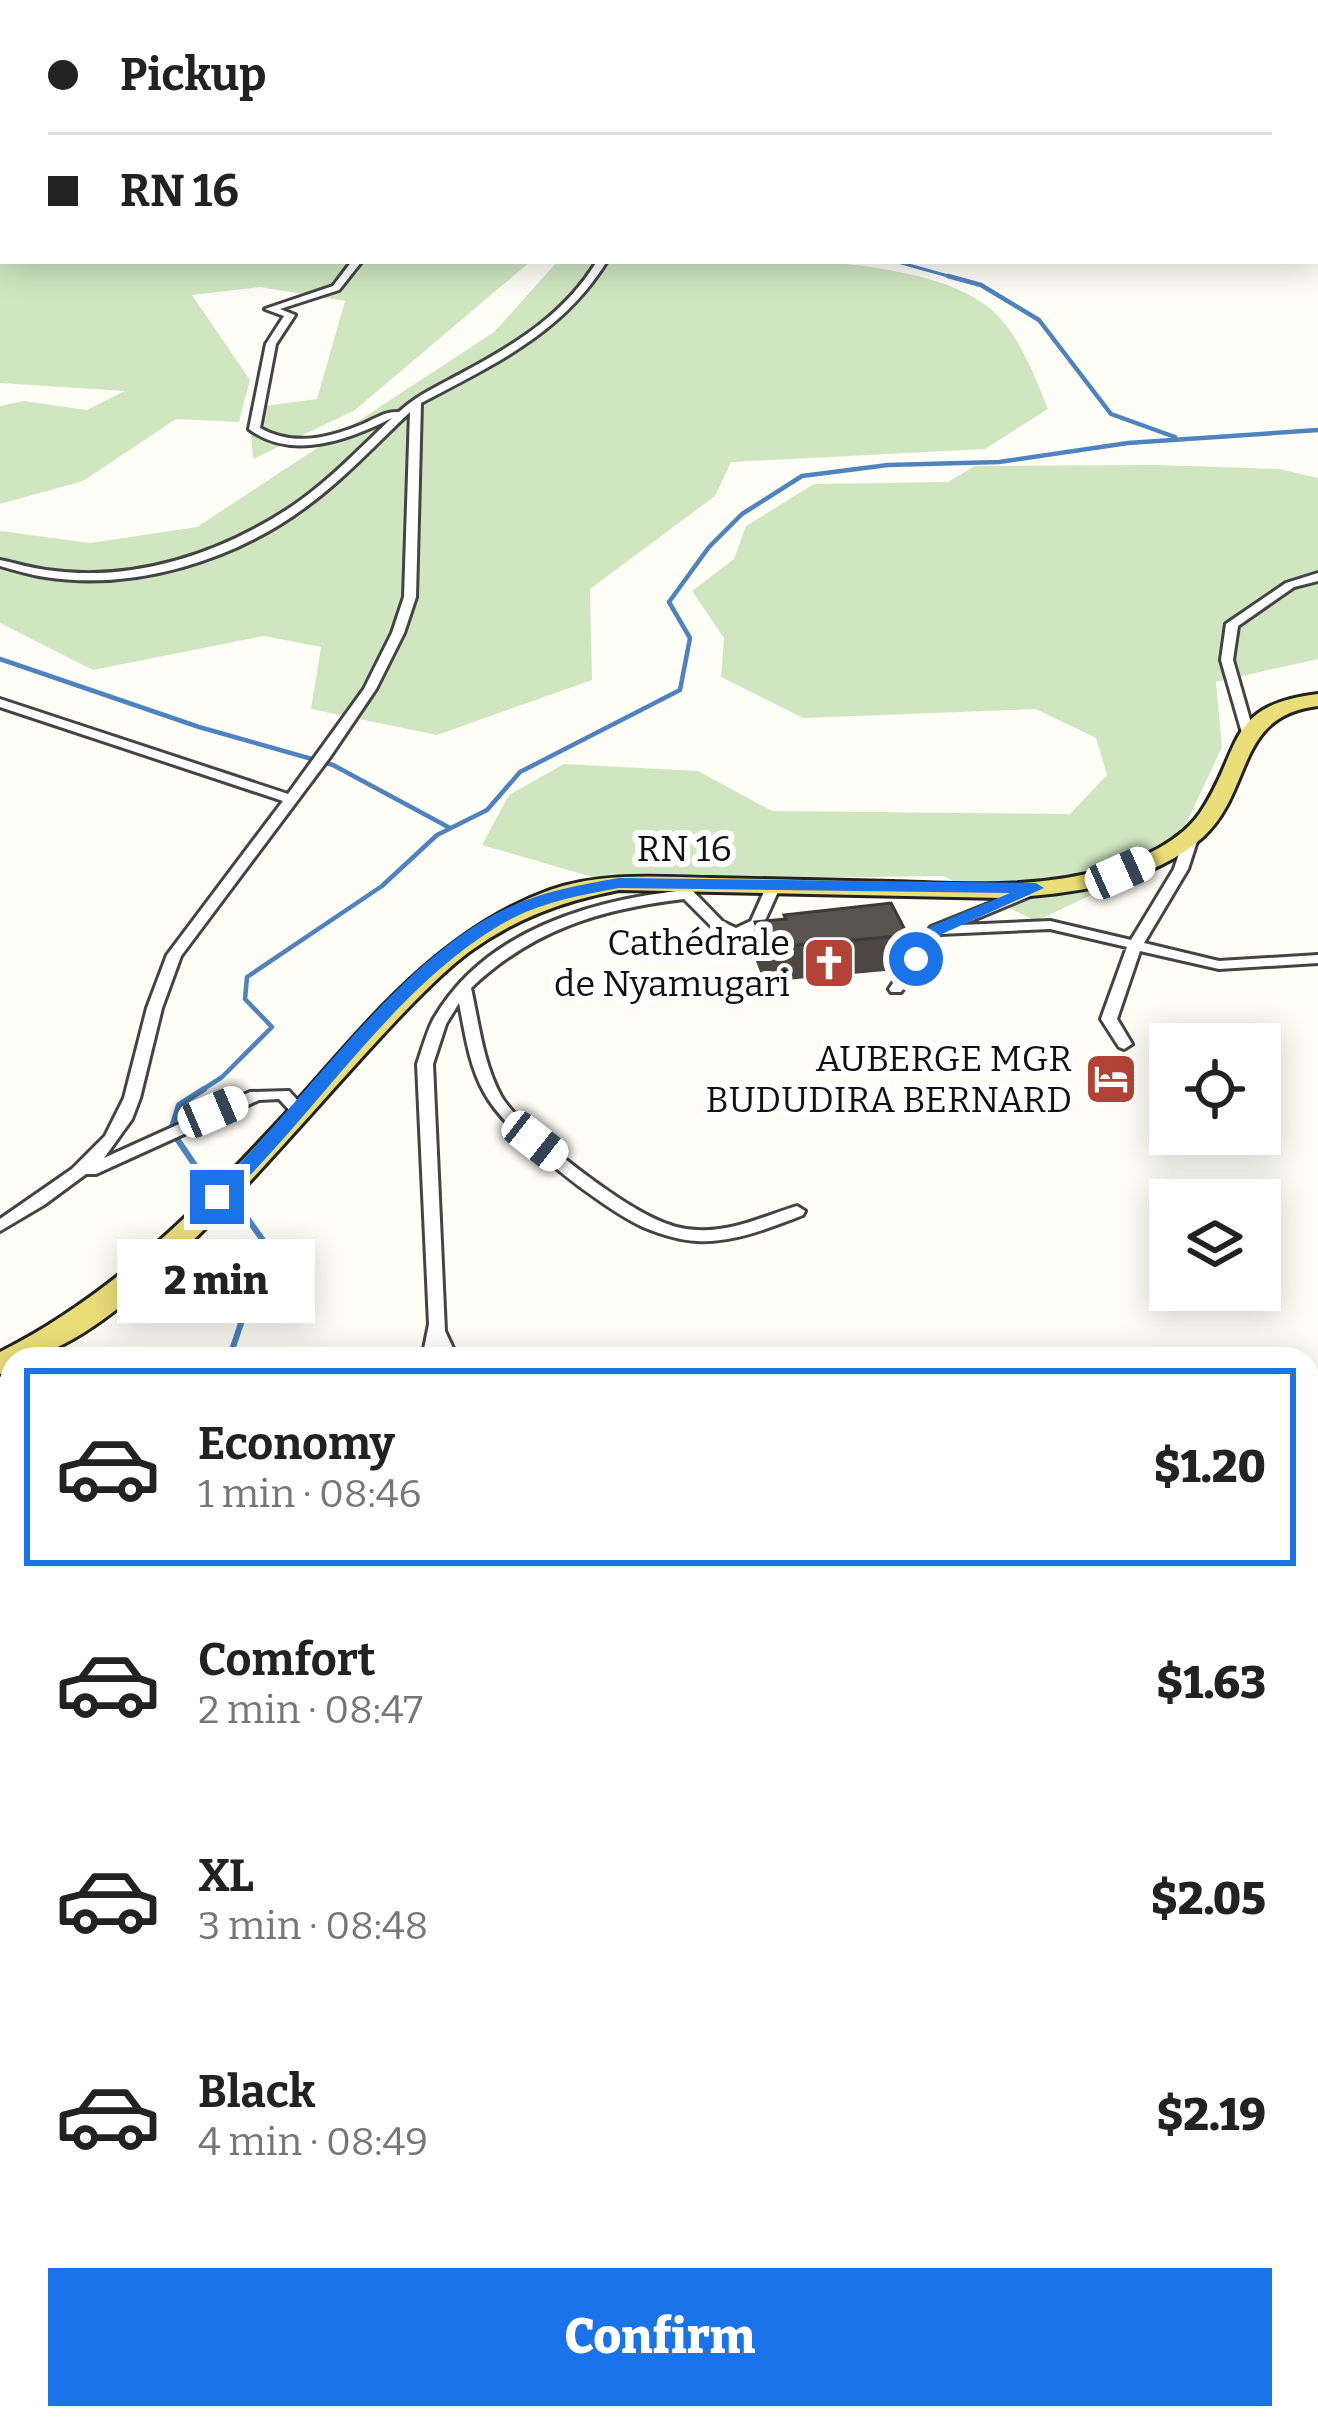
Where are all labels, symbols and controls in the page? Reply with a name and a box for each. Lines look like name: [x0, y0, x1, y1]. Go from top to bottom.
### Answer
text: Pickup: [120, 48, 266, 102]
text: RN 16: [120, 164, 239, 218]
street label: RN 16: [636, 827, 732, 871]
car: [1080, 842, 1160, 904]
place label: Cathédrale de Nyamugari: [554, 921, 790, 1006]
route start: [889, 932, 943, 986]
church icon: Cathédrale de Nyamugari: [801, 935, 857, 991]
map controls: [1149, 1023, 1281, 1311]
button: locate: [1149, 1023, 1281, 1155]
place label: AUBERGE MGR BUDUDIRA BERNARD: [705, 1037, 1072, 1122]
hotel icon: AUBERGE MGR BUDUDIRA BERNARD: [1083, 1051, 1139, 1107]
car: [173, 1081, 253, 1143]
car: [496, 1105, 574, 1177]
route end: [190, 1170, 244, 1224]
button: layers: [1149, 1179, 1281, 1311]
callout: 2 min: [118, 1239, 316, 1323]
text: 2 min: [164, 1258, 268, 1304]
icon: car: [54, 1413, 162, 1521]
text: Economy: [198, 1417, 395, 1471]
text: $1.20: [1154, 1440, 1266, 1494]
text: 1 min · 08:46: [198, 1471, 421, 1517]
icon: car: [54, 1629, 162, 1737]
text: Comfort: [198, 1633, 376, 1687]
text: $1.63: [1156, 1656, 1266, 1710]
text: 2 min · 08:47: [198, 1687, 423, 1733]
icon: car: [54, 1845, 162, 1953]
text: XL: [198, 1849, 254, 1903]
text: $2.05: [1151, 1872, 1266, 1926]
text: 3 min · 08:48: [198, 1903, 428, 1949]
icon: car: [54, 2061, 162, 2169]
text: Black: [198, 2065, 315, 2119]
text: $2.19: [1156, 2088, 1266, 2142]
text: 4 min · 08:49: [198, 2119, 428, 2165]
button: Confirm: [48, 2268, 1272, 2406]

